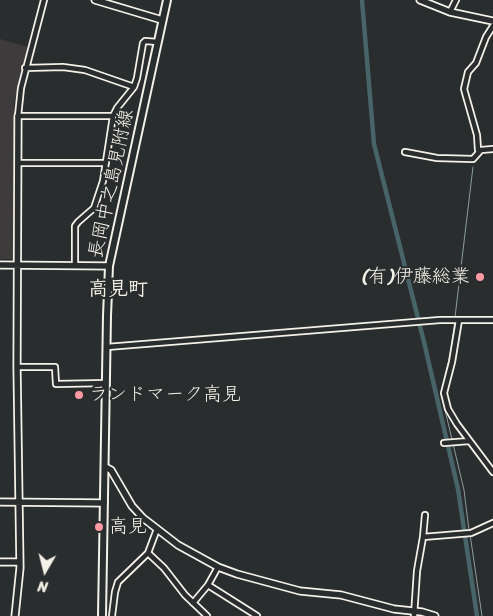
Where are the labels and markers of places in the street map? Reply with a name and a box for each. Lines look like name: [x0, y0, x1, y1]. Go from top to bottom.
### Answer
place label: (有)伊藤総業: [362, 266, 470, 288]
marker: (有)伊藤総業: [474, 271, 486, 283]
place label: ランドマーク高見: [89, 384, 241, 406]
marker: ランドマーク高見: [73, 389, 85, 401]
place label: 高見: [109, 516, 147, 538]
marker: 高見: [93, 521, 105, 533]

